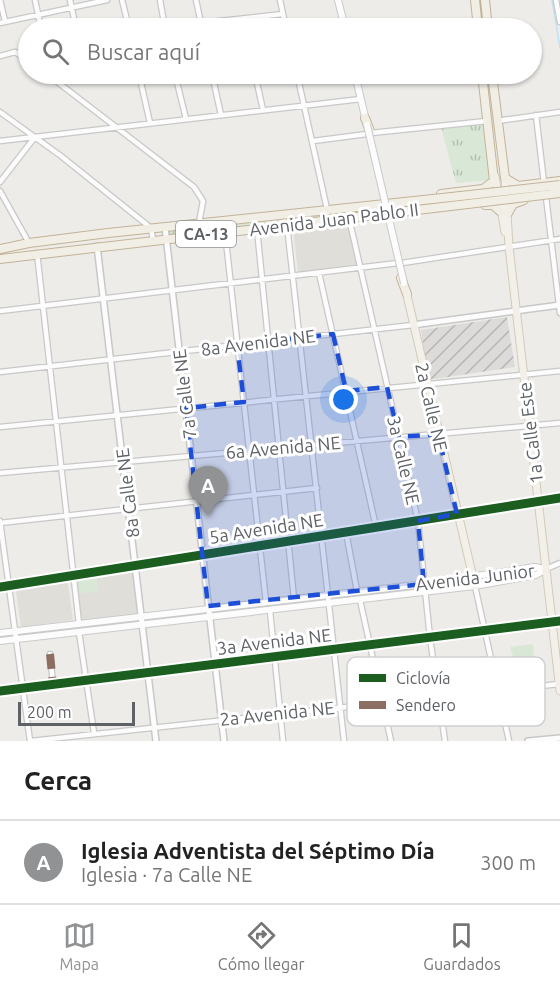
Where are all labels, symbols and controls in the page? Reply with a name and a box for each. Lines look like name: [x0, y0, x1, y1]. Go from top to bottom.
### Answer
search box: [18, 18, 542, 84]
icon: search: [39, 35, 72, 68]
text: Buscar aquí: [87, 39, 200, 64]
street label: Avenida Juan Pablo II: [248, 199, 420, 239]
road number: CA-13: [176, 221, 236, 247]
street label: 8a Avenida NE: [200, 325, 316, 359]
street label: 7a Calle NE: [169, 348, 199, 440]
street label: 2a Calle NE: [412, 361, 452, 453]
street label: 1a Calle Este: [514, 381, 546, 485]
your location: [329, 385, 358, 414]
street label: 3a Calle NE: [384, 414, 424, 506]
street label: 6a Avenida NE: [225, 432, 341, 462]
street label: 8a Calle NE: [112, 447, 142, 539]
pin: A: [188, 466, 228, 516]
street label: 5a Avenida NE: [208, 509, 324, 547]
street label: Avenida Junior: [414, 560, 536, 594]
street label: 3a Avenida NE: [216, 624, 332, 658]
legend: [347, 657, 545, 726]
text: Ciclovía: [396, 669, 451, 687]
text: Sendero: [396, 696, 456, 714]
street label: 2a Avenida NE: [219, 697, 335, 729]
scale bar: [18, 699, 135, 726]
text: 200 m: [27, 703, 72, 721]
text: Cerca: [24, 766, 92, 795]
text: Iglesia Adventista del Séptimo Día: [81, 838, 435, 863]
text: A: [36, 851, 51, 874]
text: 300 m: [480, 851, 536, 874]
text: Iglesia · 7a Calle NE: [81, 863, 252, 886]
tab: Mapa: [59, 919, 99, 973]
tab: Cómo llegar: [218, 919, 305, 973]
tab: Guardados: [423, 919, 501, 973]

